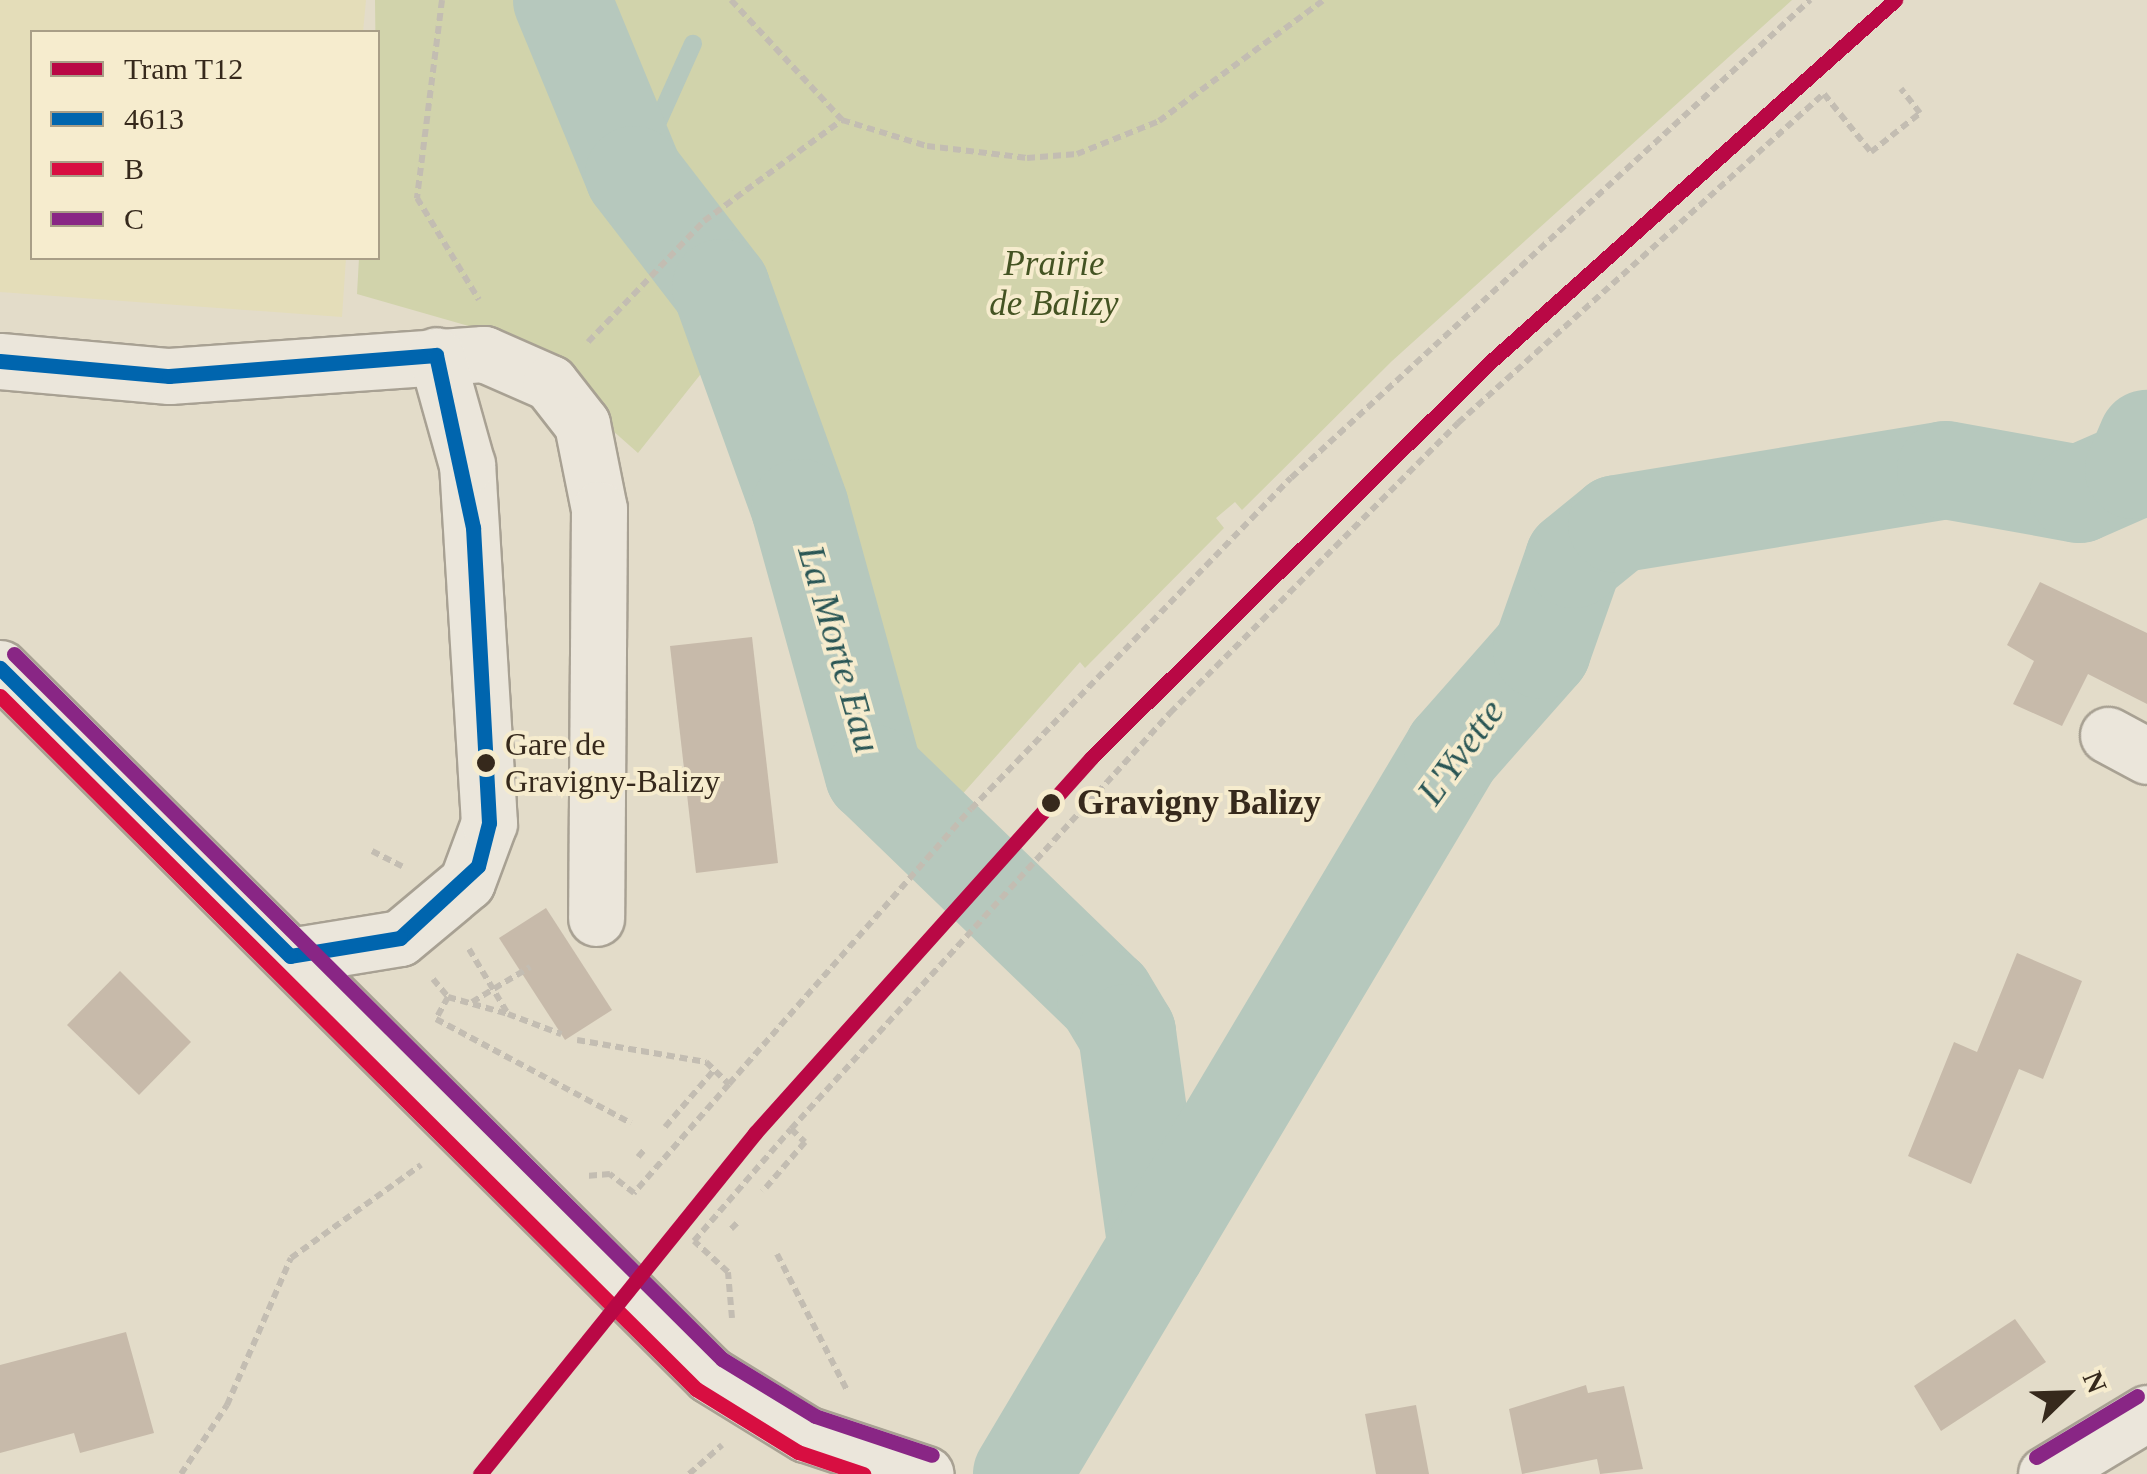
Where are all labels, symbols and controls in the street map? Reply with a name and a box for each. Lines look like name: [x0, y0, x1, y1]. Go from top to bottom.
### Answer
legend: [30, 30, 380, 260]
text: Tram T12: [124, 52, 243, 85]
text: 4613: [124, 102, 184, 135]
text: B: [124, 152, 144, 185]
text: C: [124, 202, 144, 235]
park label: Prairie de Balizy: [989, 243, 1119, 325]
water label: La Morte Eau: [788, 540, 890, 758]
water label: L'Yvette: [1408, 691, 1514, 813]
place label: Gare de Gravigny-Balizy: [505, 726, 720, 801]
marker: Gare de Gravigny-Balizy: [476, 753, 496, 773]
place label: Gravigny Balizy: [1077, 782, 1321, 824]
marker: Gravigny Balizy: [1034, 786, 1068, 820]
north arrow: [2017, 1344, 2117, 1444]
text: N: [2077, 1367, 2113, 1397]

